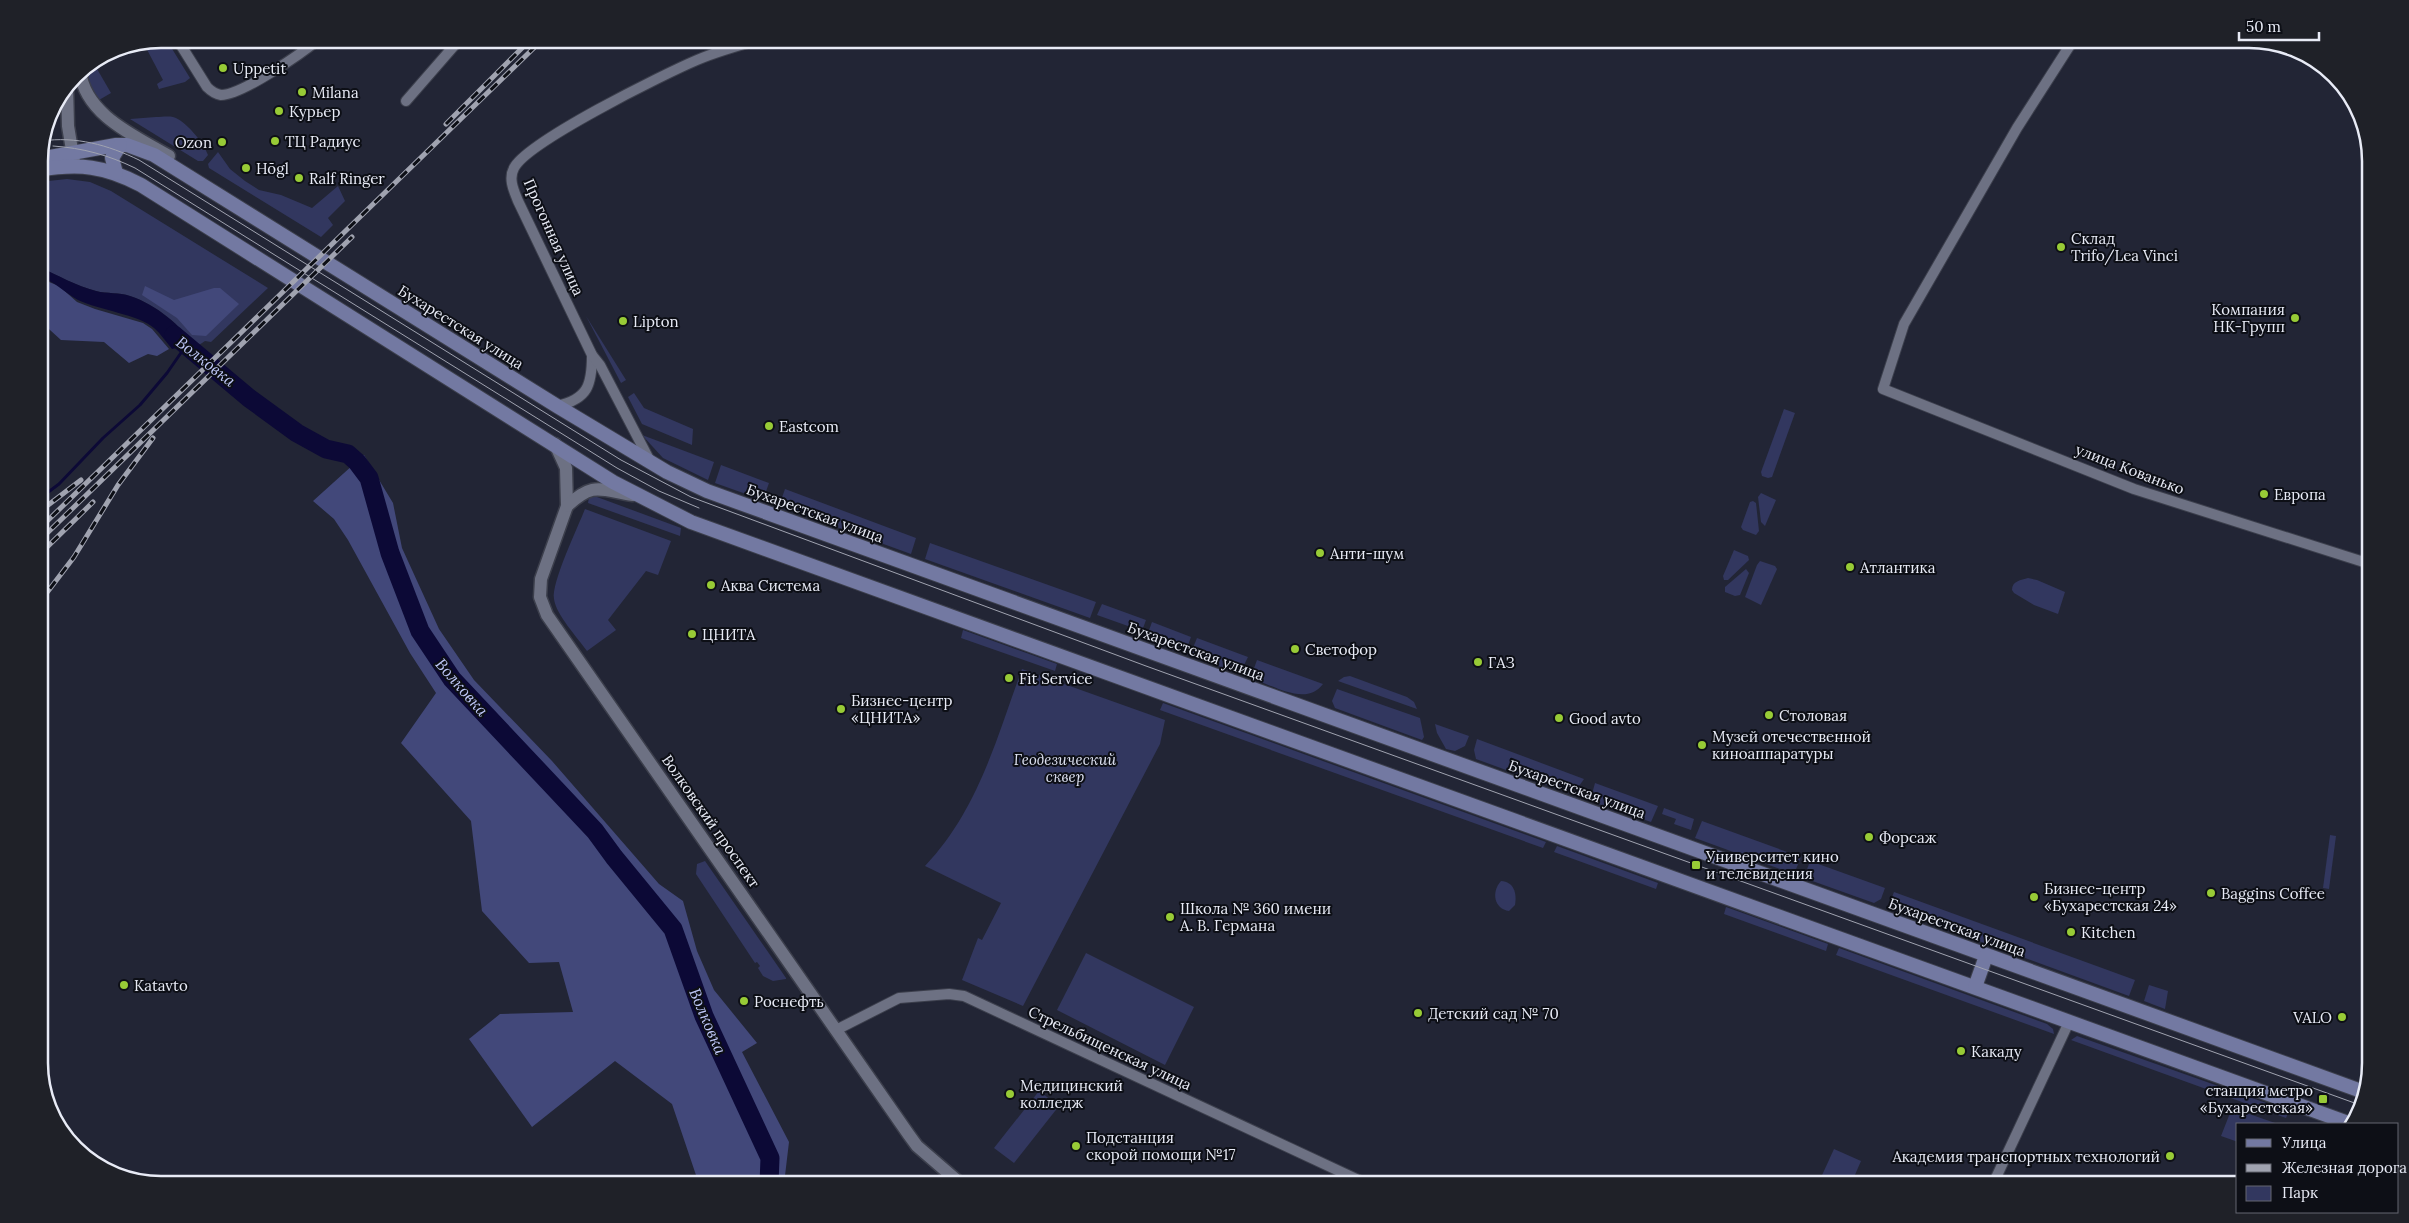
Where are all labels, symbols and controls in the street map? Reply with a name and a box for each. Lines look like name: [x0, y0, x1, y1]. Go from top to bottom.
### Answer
scale bar: [2239, 10, 2319, 42]
text: 50 m: [2246, 17, 2281, 36]
place label: Uppetit: [233, 59, 286, 78]
marker: Uppetit: [217, 62, 229, 74]
place label: Milana: [312, 83, 359, 102]
marker: Milana: [296, 86, 308, 98]
place label: Курьер: [289, 102, 340, 121]
marker: Курьер: [273, 105, 285, 117]
place label: ТЦ Радиус: [285, 132, 361, 151]
place label: Ozon: [175, 133, 212, 152]
marker: ТЦ Радиус: [269, 135, 281, 147]
marker: Ozon: [216, 136, 228, 148]
place label: Hōgl: [256, 159, 289, 178]
marker: Hōgl: [240, 162, 252, 174]
place label: Ralf Ringer: [309, 169, 385, 188]
marker: Ralf Ringer: [293, 172, 305, 184]
street label: Прогонная улица: [520, 176, 588, 299]
place label: Склад Trifo/Lea Vinci: [2071, 229, 2178, 266]
marker: Склад Trifo/Lea Vinci: [2055, 241, 2067, 253]
street label: Бухарестская улица: [395, 281, 527, 373]
place label: Компания НК-Групп: [2211, 300, 2285, 336]
place label: Lipton: [633, 312, 679, 331]
marker: Компания НК-Групп: [2289, 312, 2301, 324]
marker: Lipton: [617, 315, 629, 327]
water label: Волковка: [172, 332, 240, 391]
place label: Eastcom: [779, 417, 839, 436]
marker: Eastcom: [763, 420, 775, 432]
street label: улица Кованько: [2073, 440, 2187, 499]
street label: Бухарестская улица: [744, 479, 886, 547]
place label: Европа: [2274, 485, 2326, 504]
marker: Европа: [2258, 488, 2270, 500]
place label: Анти-шум: [1329, 544, 1404, 563]
marker: Анти-шум: [1314, 547, 1326, 559]
place label: Атлантика: [1859, 558, 1936, 577]
marker: Атлантика: [1844, 561, 1856, 573]
place label: Аква Система: [720, 576, 820, 595]
marker: Аква Система: [705, 579, 717, 591]
street label: Бухарестская улица: [1125, 617, 1267, 685]
place label: ЦНИТА: [702, 625, 756, 644]
marker: ЦНИТА: [686, 628, 698, 640]
place label: Светофор: [1305, 640, 1377, 659]
marker: Светофор: [1289, 643, 1301, 655]
place label: ГАЗ: [1488, 653, 1515, 672]
water label: Волковка: [431, 654, 493, 720]
marker: ГАЗ: [1472, 656, 1484, 668]
place label: Fit Service: [1019, 669, 1092, 688]
marker: Fit Service: [1003, 672, 1015, 684]
place label: Бизнес-центр «ЦНИТА»: [851, 691, 952, 727]
marker: Бизнес-центр «ЦНИТА»: [835, 703, 847, 715]
place label: Столовая: [1779, 706, 1847, 725]
place label: Good avto: [1569, 709, 1641, 728]
marker: Столовая: [1763, 709, 1775, 721]
marker: Good avto: [1553, 712, 1565, 724]
place label: Музей отечественной киноаппаратуры: [1712, 727, 1871, 763]
marker: Музей отечественной киноаппаратуры: [1696, 739, 1708, 751]
park label: Геодезический сквер: [1014, 750, 1116, 786]
street label: Волковский проспект: [658, 751, 764, 892]
street label: Бухарестская улица: [1506, 755, 1648, 823]
place label: Форсаж: [1879, 828, 1937, 847]
marker: Форсаж: [1863, 831, 1875, 843]
place label: Университет кино и телевидения: [1705, 847, 1839, 883]
marker: Университет кино и телевидения: [1690, 859, 1702, 871]
place label: Бизнес-центр «Бухарестская 24»: [2044, 879, 2177, 915]
place label: Baggins Coffee: [2221, 884, 2325, 903]
marker: Baggins Coffee: [2205, 887, 2217, 899]
marker: Бизнес-центр «Бухарестская 24»: [2028, 891, 2040, 903]
street label: Бухарестская улица: [1886, 893, 2028, 961]
place label: Школа № 360 имени А. В. Германа: [1179, 899, 1331, 935]
marker: Школа № 360 имени А. В. Германа: [1164, 911, 1176, 923]
place label: Kitchen: [2081, 923, 2136, 942]
marker: Kitchen: [2065, 926, 2077, 938]
place label: Katavto: [134, 976, 188, 995]
marker: Katavto: [118, 979, 130, 991]
water label: Волковка: [685, 985, 731, 1057]
place label: Роснефть: [754, 992, 824, 1011]
marker: Роснефть: [738, 995, 750, 1007]
street label: Стрельбищенская улица: [1025, 1002, 1195, 1094]
place label: Детский сад № 70: [1428, 1004, 1559, 1023]
marker: Детский сад № 70: [1412, 1007, 1424, 1019]
place label: VALO: [2292, 1008, 2332, 1027]
marker: VALO: [2336, 1011, 2348, 1023]
place label: Какаду: [1971, 1042, 2022, 1061]
marker: Какаду: [1955, 1045, 1967, 1057]
place label: Медицинский колледж: [1020, 1076, 1123, 1112]
place label: станция метро «Бухарестская»: [2200, 1081, 2313, 1117]
marker: Медицинский колледж: [1004, 1088, 1016, 1100]
marker: станция метро «Бухарестская»: [2317, 1093, 2329, 1105]
legend: [2236, 1123, 2399, 1213]
place label: Подстанция скорой помощи №17: [1086, 1128, 1235, 1164]
text: Улица: [2281, 1133, 2327, 1152]
marker: Подстанция скорой помощи №17: [1070, 1140, 1082, 1152]
place label: Академия транспортных технологий: [1891, 1147, 2160, 1166]
marker: Академия транспортных технологий: [2164, 1150, 2176, 1162]
text: Железная дорога: [2282, 1158, 2407, 1177]
text: Парк: [2282, 1183, 2318, 1202]

